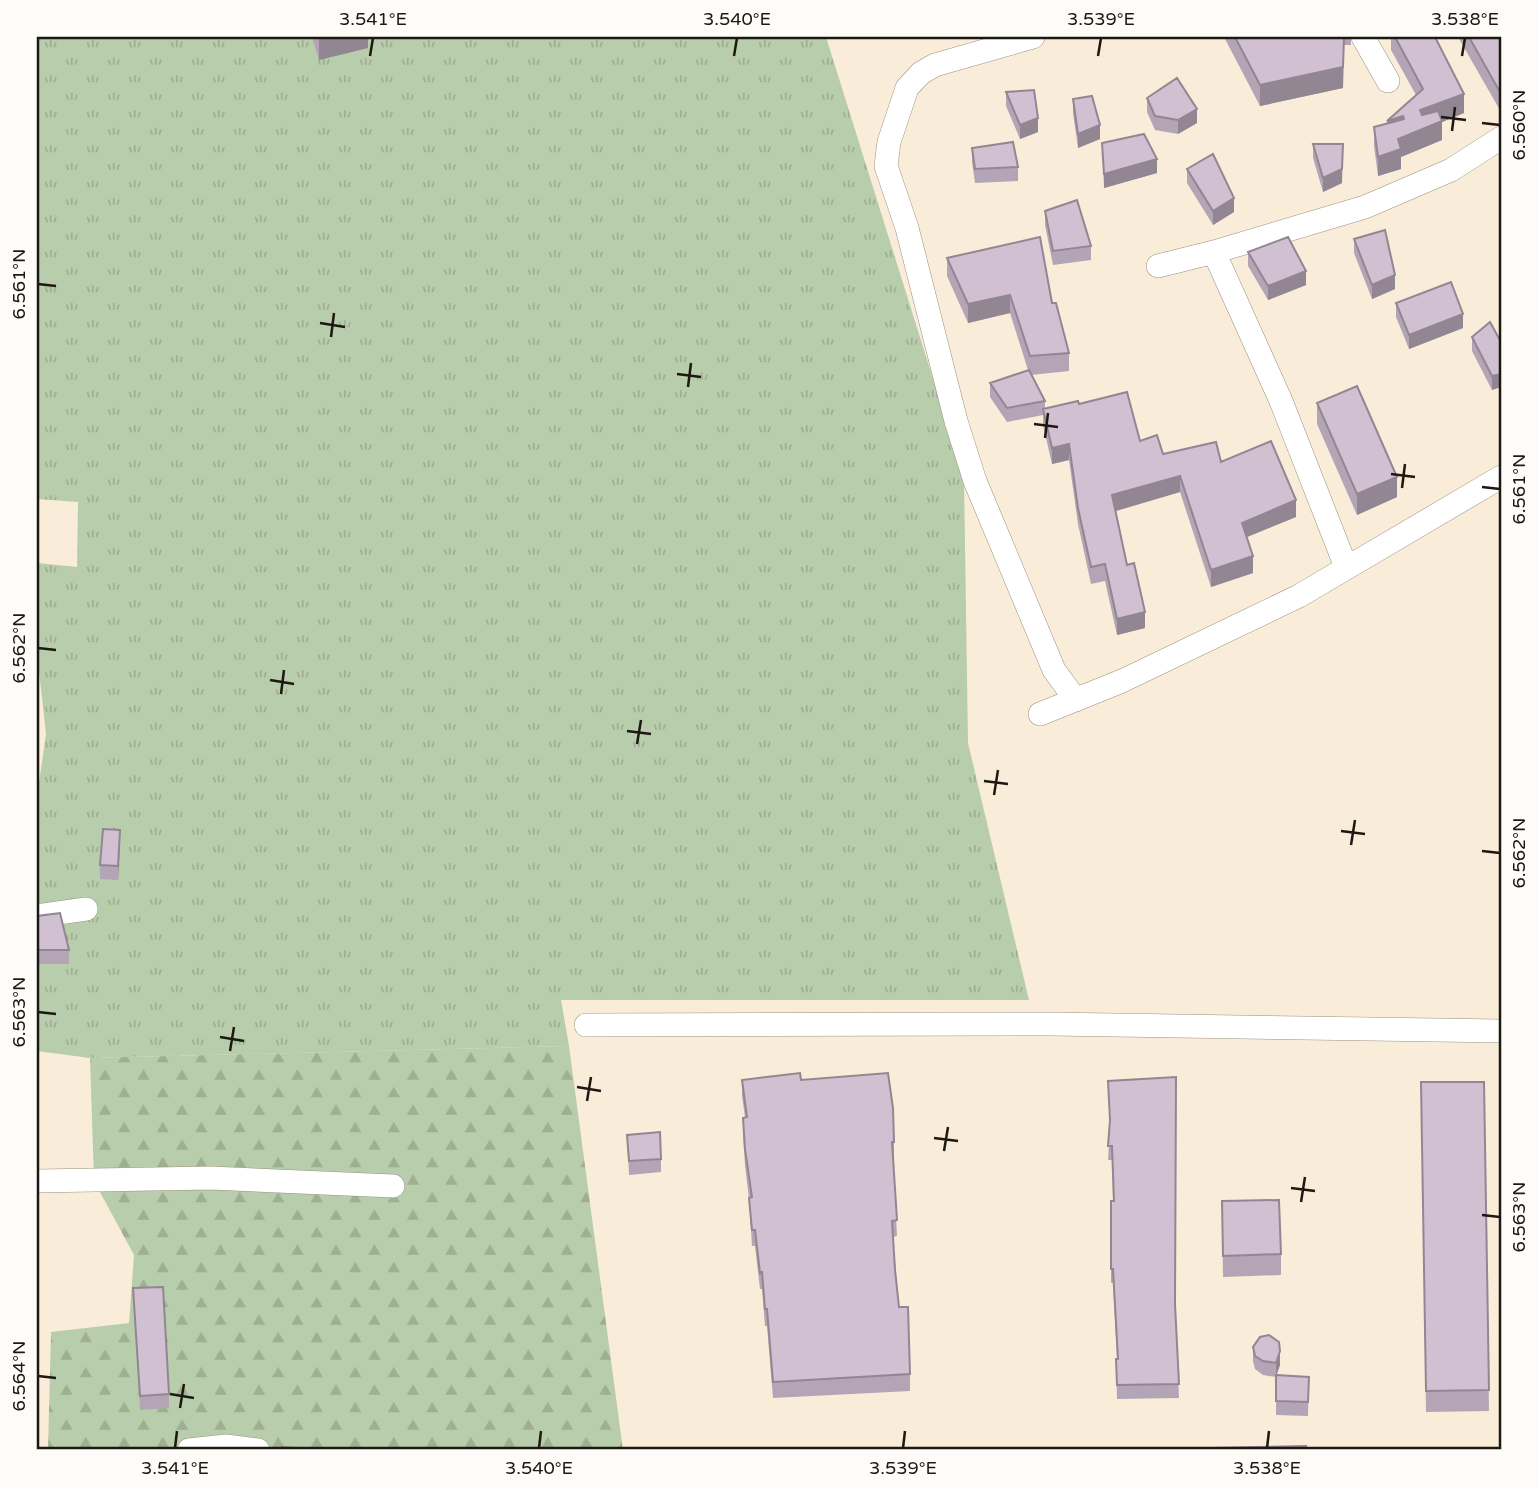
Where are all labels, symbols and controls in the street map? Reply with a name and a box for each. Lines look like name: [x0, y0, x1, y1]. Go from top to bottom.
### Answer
text: 3.541°E: [339, 8, 407, 30]
text: 3.540°E: [703, 8, 771, 30]
text: 3.539°E: [1067, 8, 1135, 30]
text: 3.538°E: [1431, 8, 1499, 30]
text: 6.560°N: [1508, 89, 1530, 161]
text: 6.561°N: [8, 248, 30, 320]
text: 6.561°N: [1508, 453, 1530, 525]
text: 6.562°N: [8, 612, 30, 684]
text: 6.562°N: [1508, 817, 1530, 889]
text: 6.563°N: [8, 976, 30, 1048]
text: 6.563°N: [1508, 1181, 1530, 1253]
text: 6.564°N: [8, 1340, 30, 1412]
text: 3.541°E: [141, 1457, 209, 1479]
text: 3.540°E: [505, 1457, 573, 1479]
text: 3.539°E: [869, 1457, 937, 1479]
text: 3.538°E: [1233, 1457, 1301, 1479]

